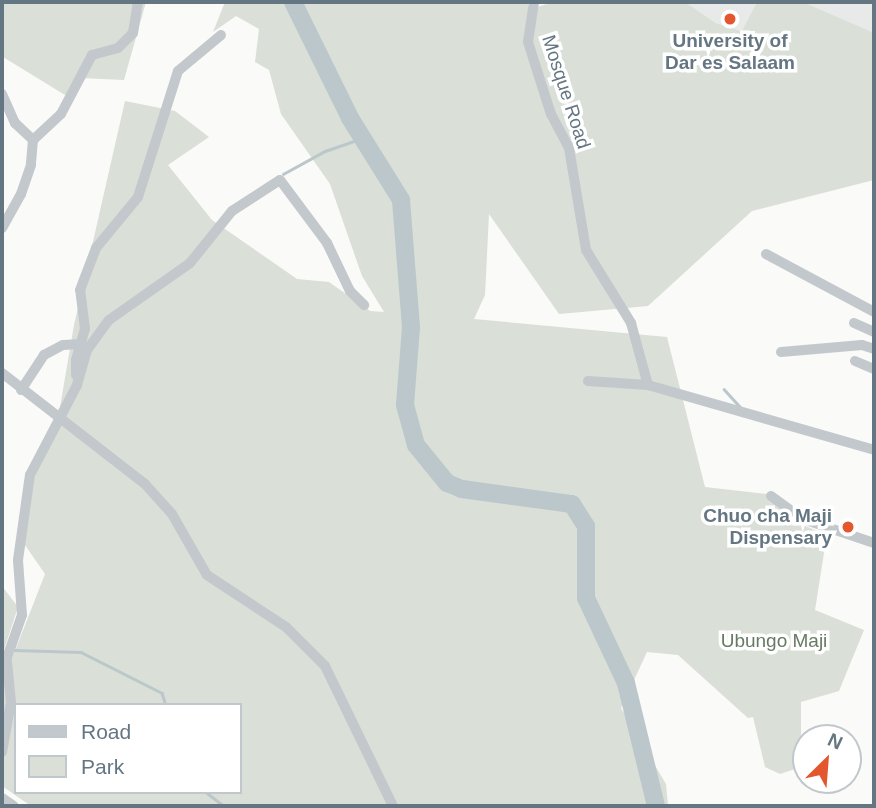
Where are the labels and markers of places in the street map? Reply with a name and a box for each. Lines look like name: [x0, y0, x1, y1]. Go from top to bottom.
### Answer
marker: University of Dar es Salaam: [722, 11, 738, 27]
place label: University of Dar es Salaam: [665, 30, 795, 74]
place label: Chuo cha Maji Dispensary: [703, 505, 832, 549]
marker: Chuo cha Maji Dispensary: [838, 517, 858, 537]

